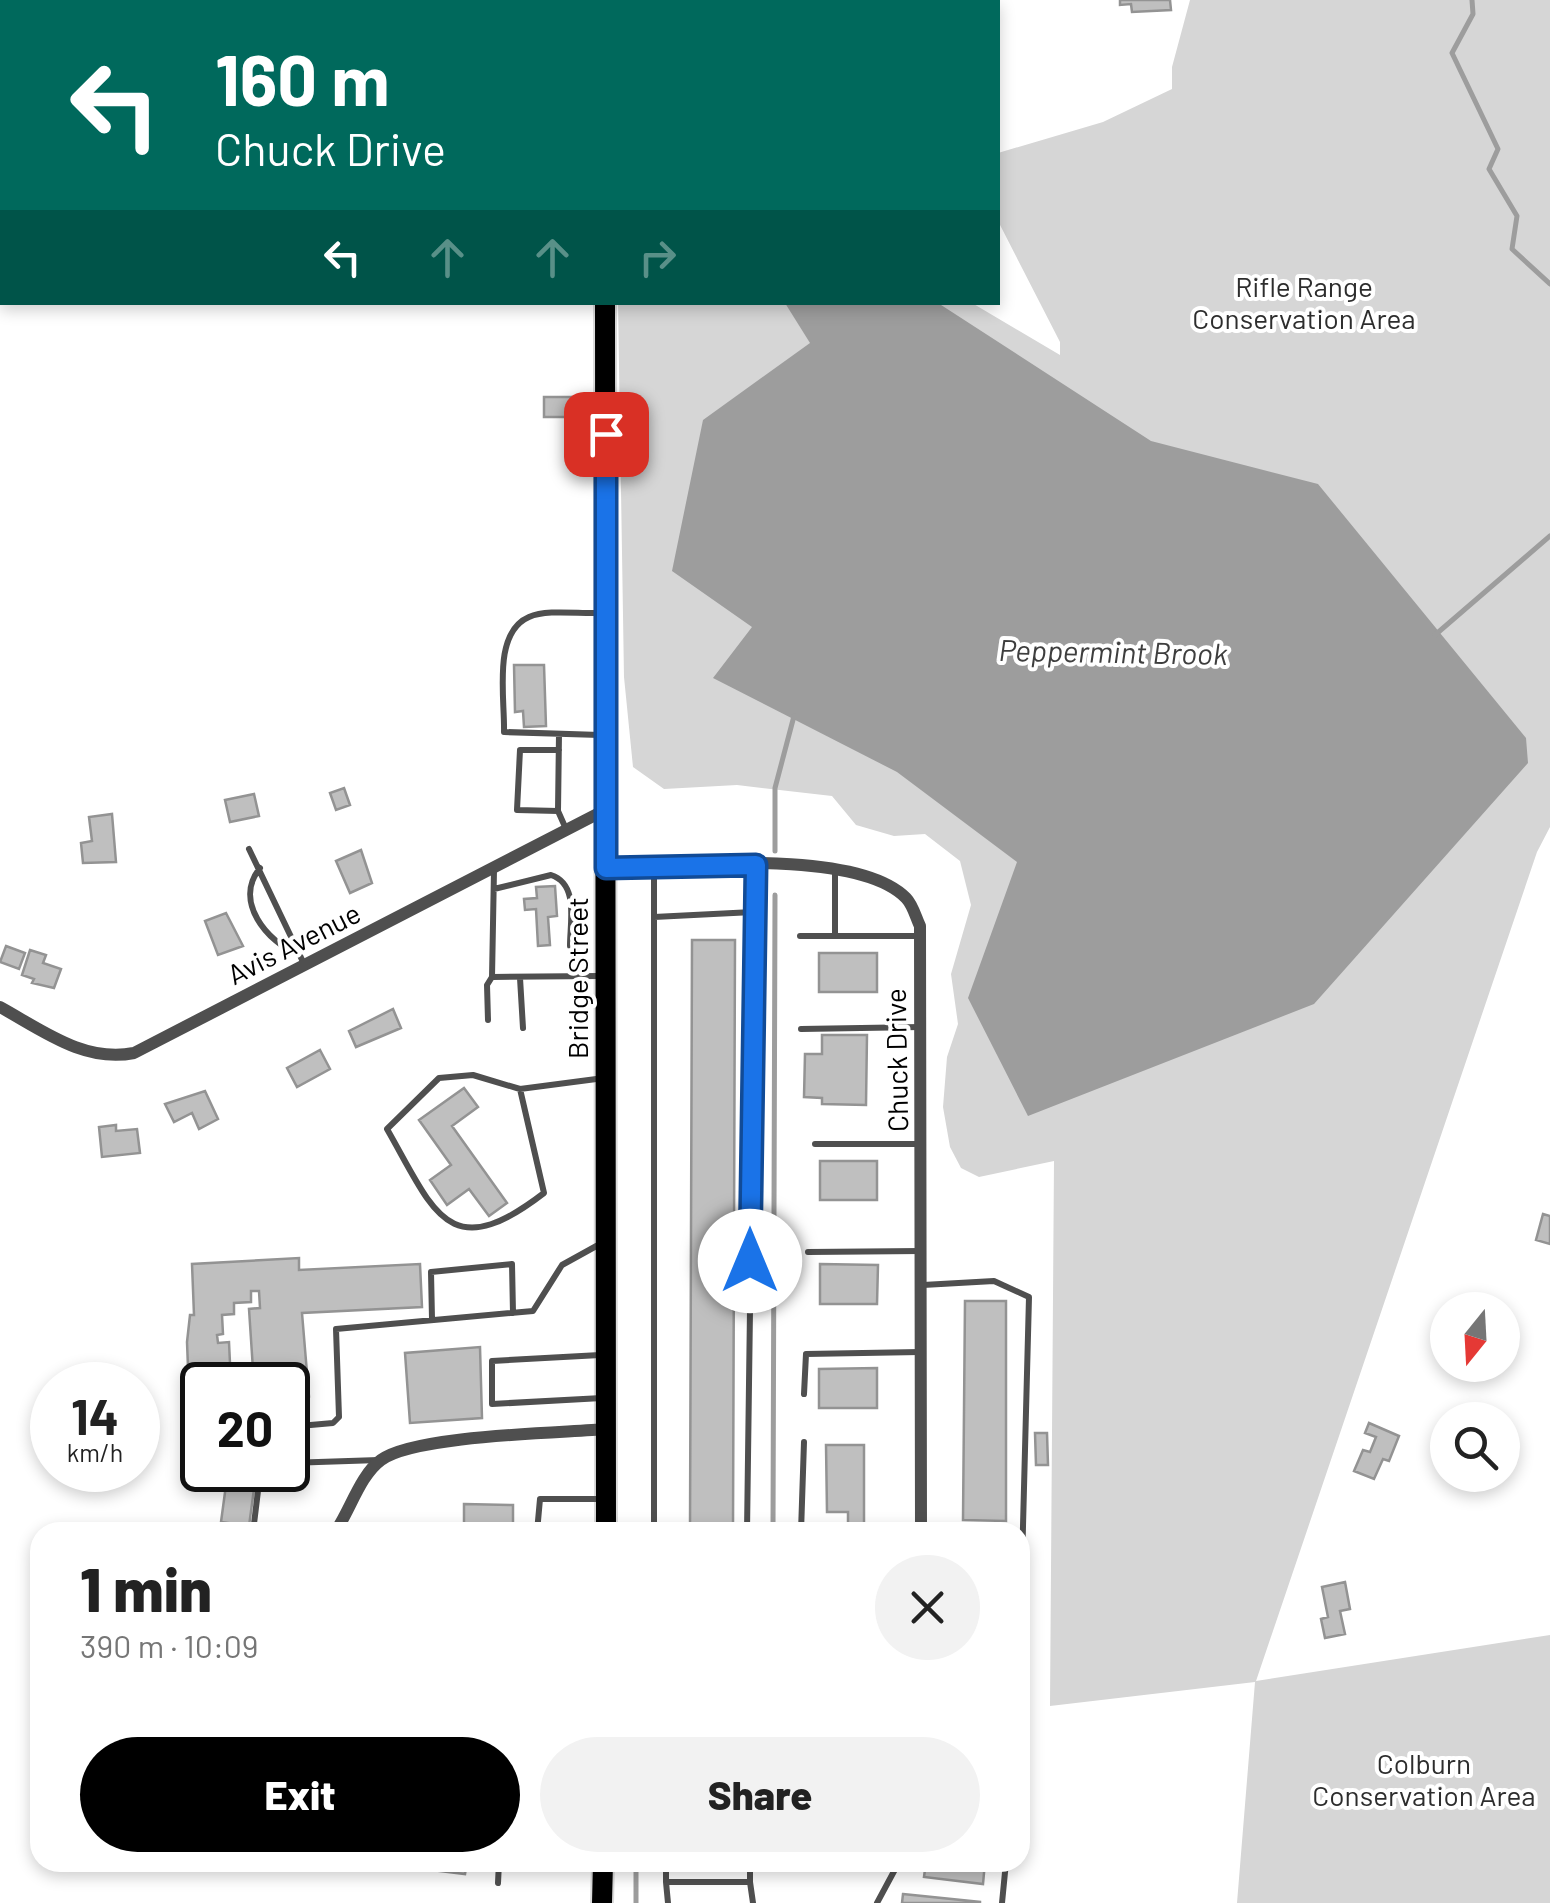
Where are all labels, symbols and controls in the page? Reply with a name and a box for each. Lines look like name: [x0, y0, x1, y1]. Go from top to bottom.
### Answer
text: 160 m: [215, 36, 390, 120]
icon: left: [50, 40, 180, 170]
text: Chuck Drive: [215, 121, 446, 175]
icon: left: [315, 230, 370, 285]
icon: ahead: [420, 230, 475, 285]
icon: ahead: [525, 230, 580, 285]
icon: right: [630, 230, 685, 285]
park label: Rifle Range Conservation Area: [1192, 269, 1416, 335]
pin: [564, 392, 649, 477]
icon: arrive: [579, 407, 634, 462]
water label: Peppermint Brook: [998, 631, 1228, 671]
street label: Avis Avenue: [221, 895, 366, 991]
street label: Bridge Street: [560, 897, 594, 1059]
street label: Chuck Drive: [878, 988, 914, 1132]
position arrow: [698, 1209, 802, 1313]
north arrow: [1430, 1292, 1520, 1382]
map controls: [1430, 1292, 1520, 1492]
speed limit sign: 20: [180, 1362, 310, 1492]
text: 14: [71, 1385, 119, 1445]
button: search: [1430, 1402, 1520, 1492]
text: km/h: [67, 1437, 123, 1467]
text: 1 min: [80, 1552, 212, 1624]
button: close: [875, 1555, 980, 1660]
text: 390 m · 10:09: [80, 1626, 259, 1664]
button: Exit: [80, 1737, 520, 1852]
button: Share: [540, 1737, 980, 1852]
park label: Colburn Conservation Area: [1312, 1746, 1536, 1812]

